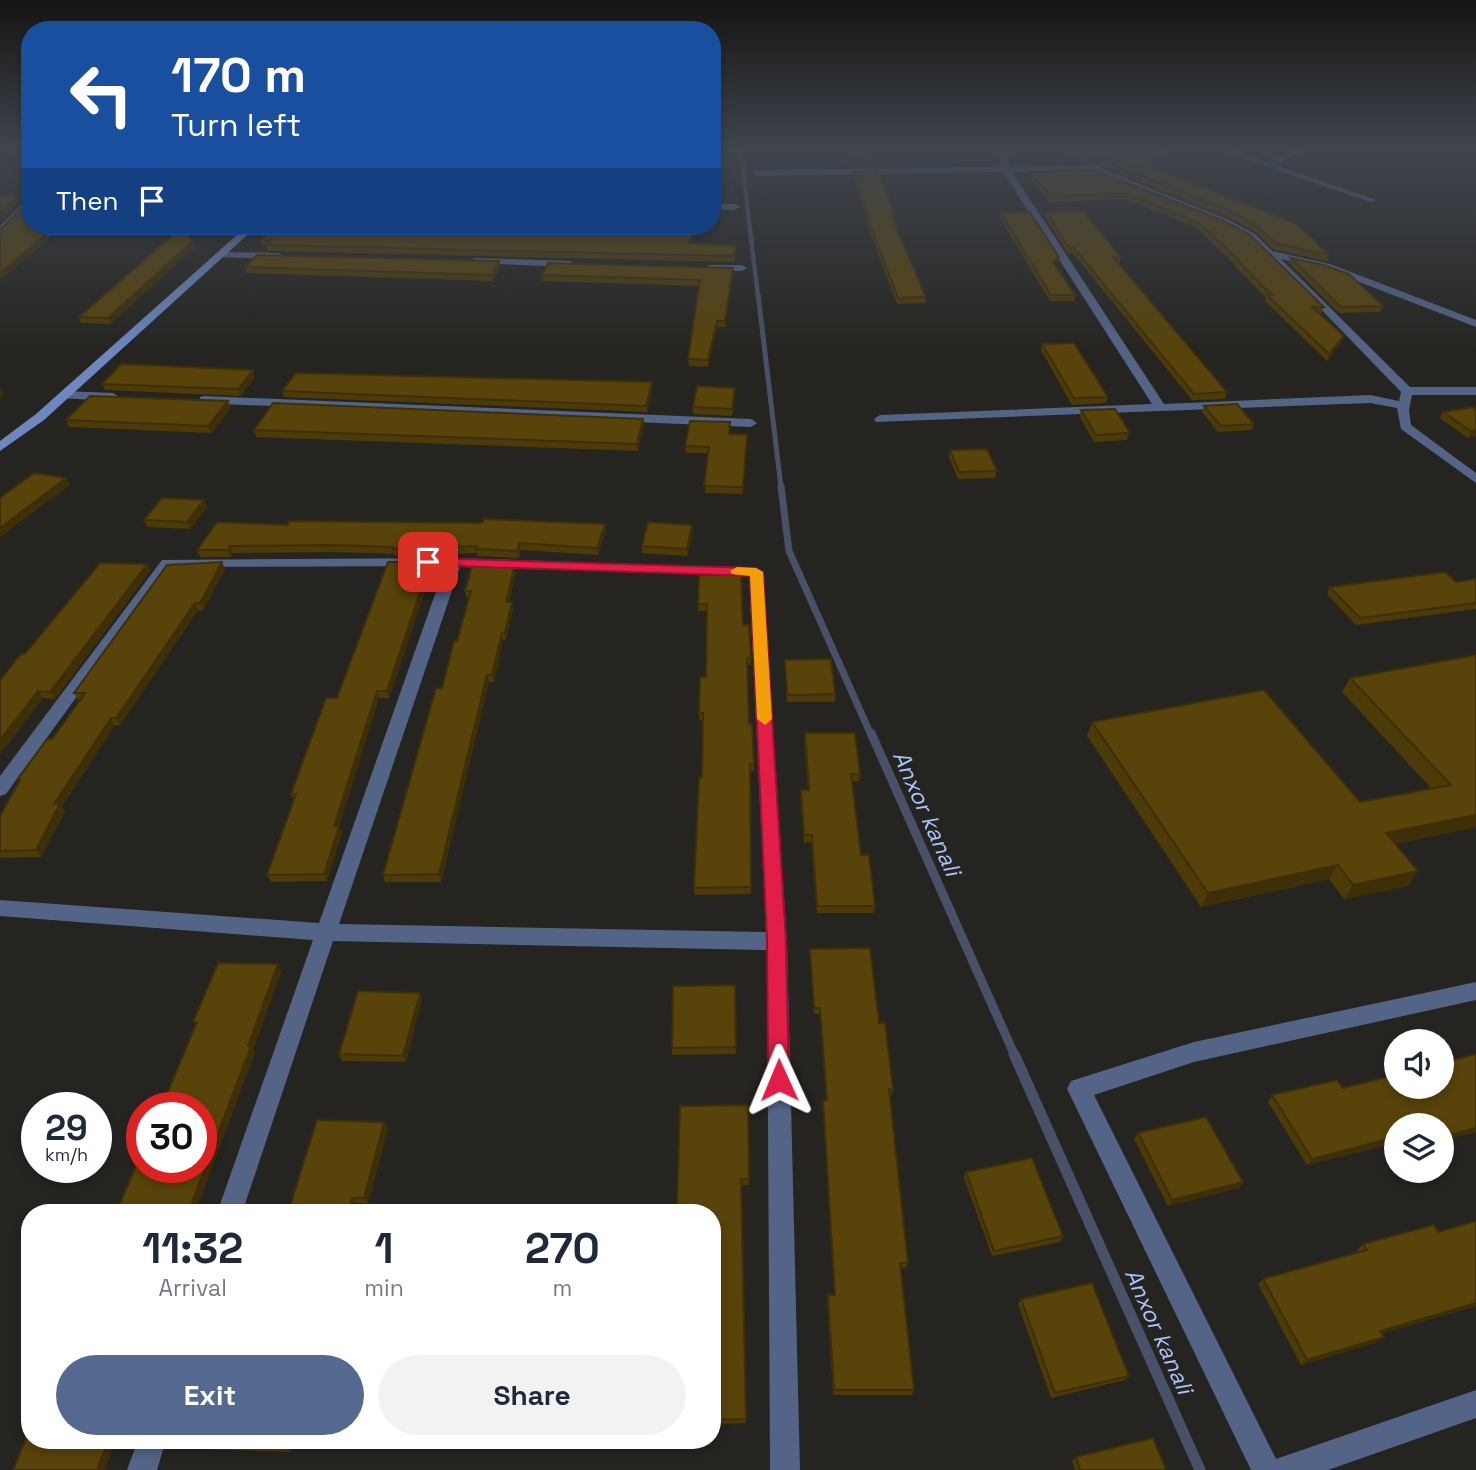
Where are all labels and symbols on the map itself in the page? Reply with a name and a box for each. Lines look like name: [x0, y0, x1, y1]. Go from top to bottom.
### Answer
pin: [398, 532, 458, 592]
water label: Anxor kanali: [886, 746, 969, 883]
position arrow: [742, 1043, 816, 1117]
speed limit sign: 30: [126, 1092, 217, 1183]
water label: Anxor kanali: [1118, 1264, 1201, 1401]

